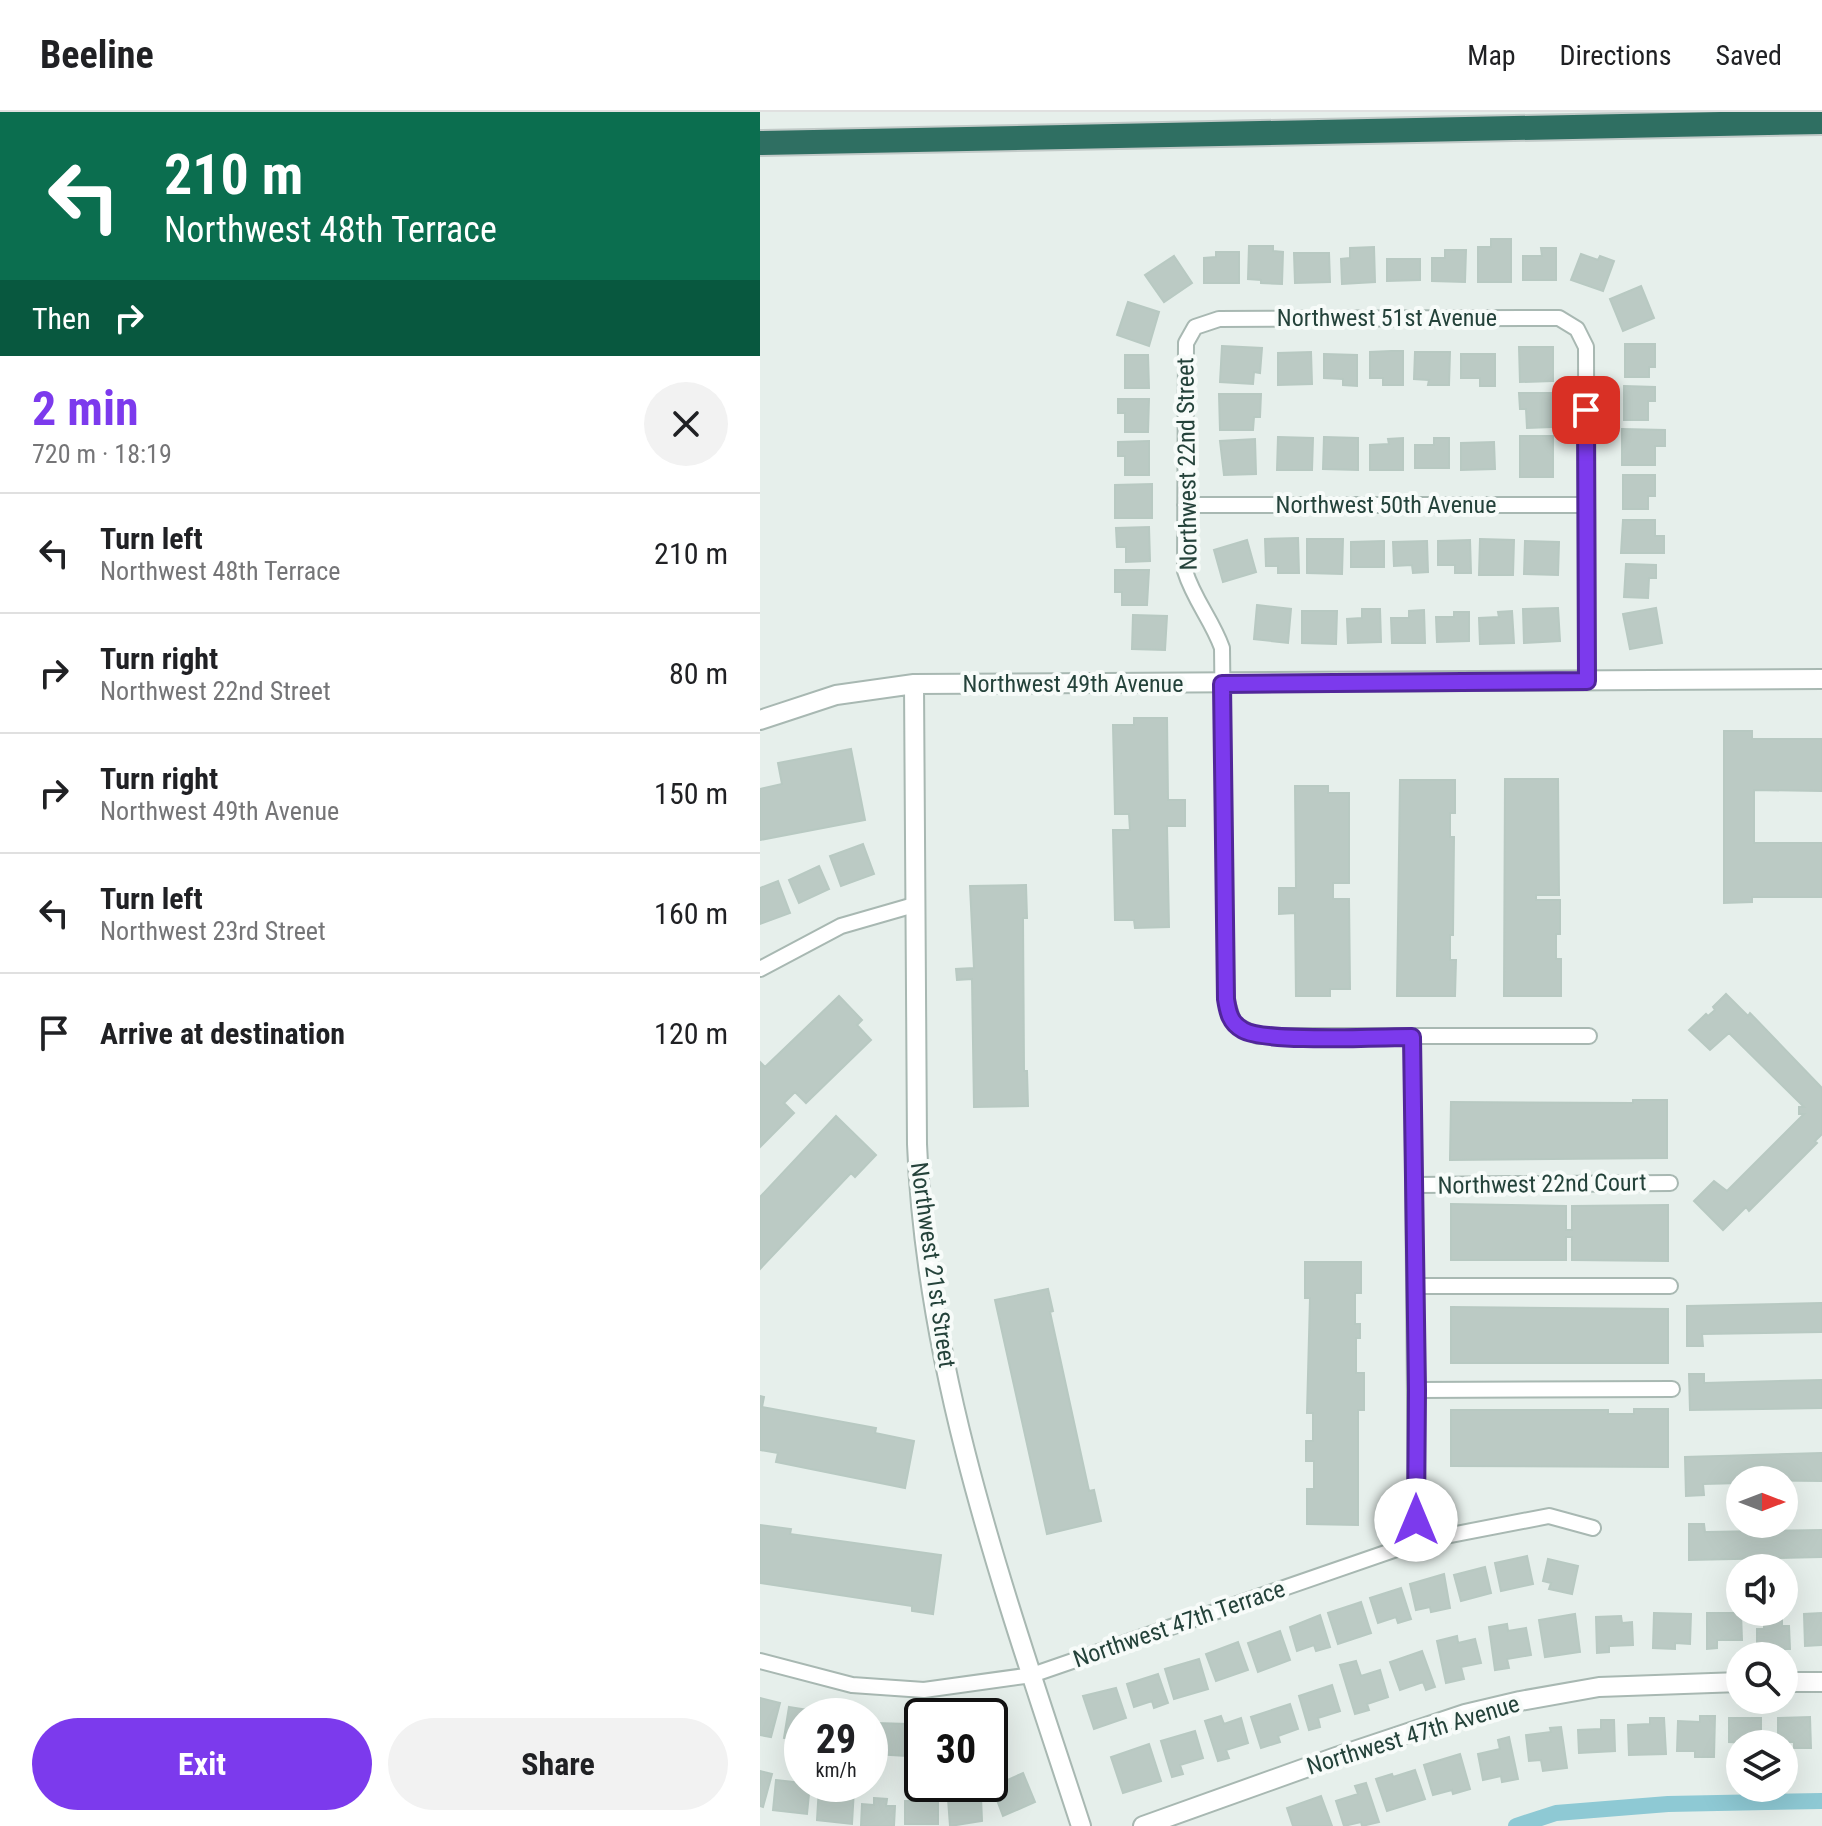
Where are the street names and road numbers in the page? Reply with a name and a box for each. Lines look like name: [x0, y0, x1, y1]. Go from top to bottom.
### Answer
street label: Northwest 51st Avenue: [1277, 304, 1497, 332]
street label: Northwest 22nd Street: [1171, 357, 1203, 571]
street label: Northwest 50th Avenue: [1276, 491, 1496, 519]
street label: Northwest 49th Avenue: [963, 670, 1183, 698]
street label: Northwest 21st Street: [905, 1160, 961, 1370]
street label: Northwest 22nd Court: [1437, 1168, 1647, 1200]
street label: Northwest 47th Terrace: [1070, 1575, 1288, 1673]
street label: Northwest 47th Avenue: [1303, 1689, 1523, 1781]

